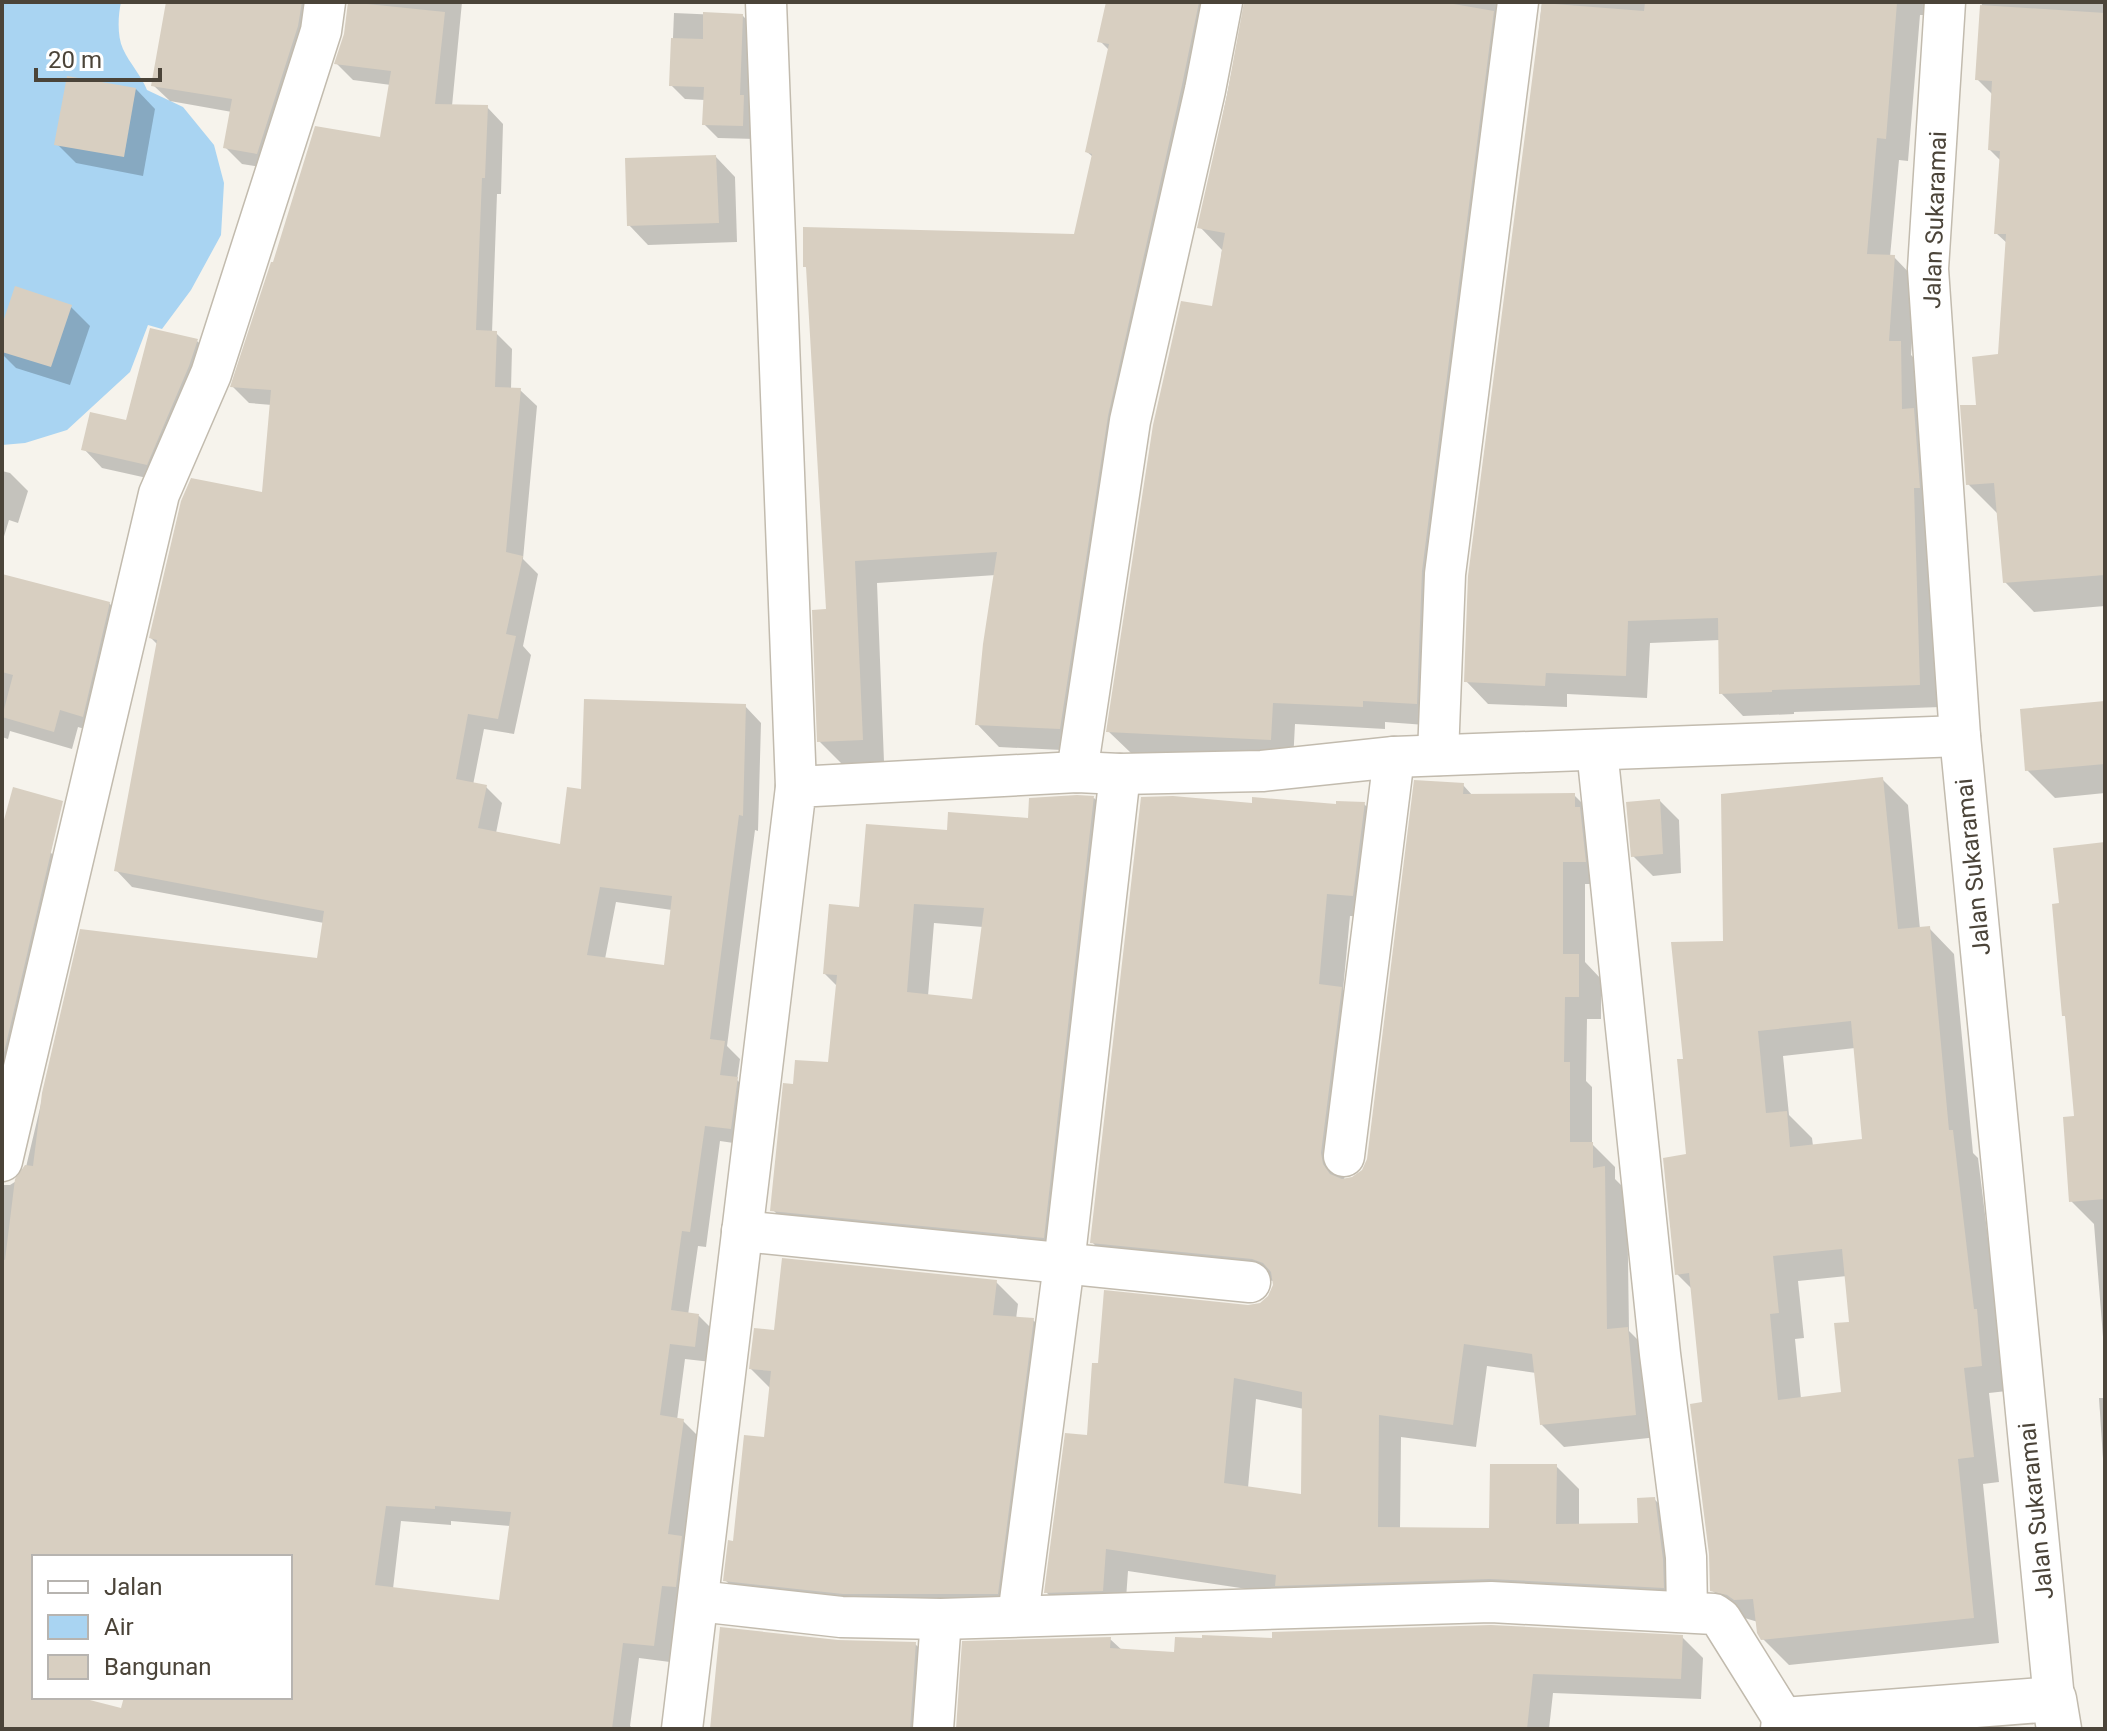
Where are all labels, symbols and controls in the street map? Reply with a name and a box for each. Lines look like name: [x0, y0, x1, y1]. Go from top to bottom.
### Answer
scale bar: [36, 32, 160, 82]
text: 20 m: [48, 46, 102, 74]
street label: Jalan Sukaramai: [1918, 131, 1952, 309]
street label: Jalan Sukaramai: [1950, 777, 1996, 957]
street label: Jalan Sukaramai: [2013, 1421, 2059, 1601]
legend: [32, 1555, 292, 1699]
text: Jalan: [104, 1573, 162, 1601]
text: Air: [104, 1613, 134, 1641]
text: Bangunan: [104, 1653, 212, 1681]

